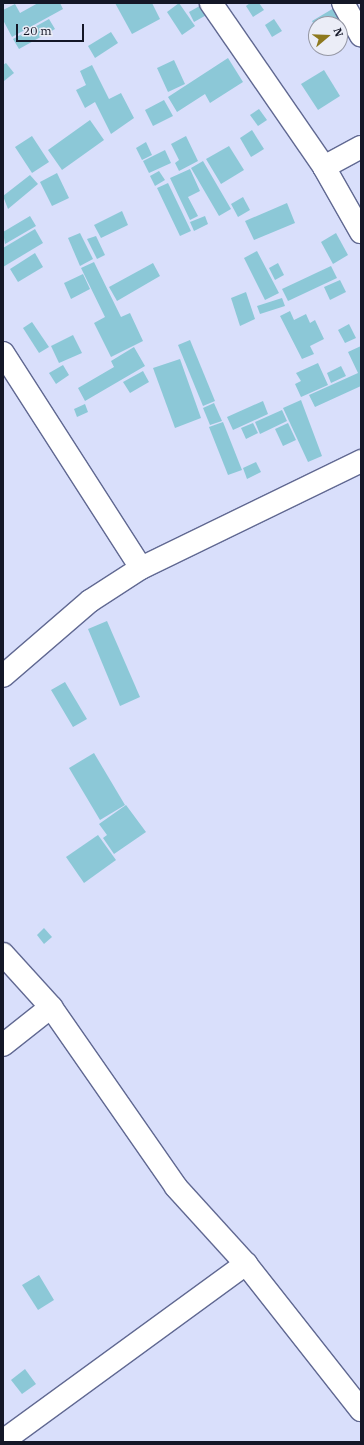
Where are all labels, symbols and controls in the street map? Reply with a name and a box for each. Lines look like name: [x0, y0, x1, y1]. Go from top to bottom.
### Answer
scale bar: [18, 16, 86, 42]
north arrow: [308, 16, 348, 56]
text: 20 m: [23, 23, 52, 38]
text: N: [330, 26, 346, 39]

